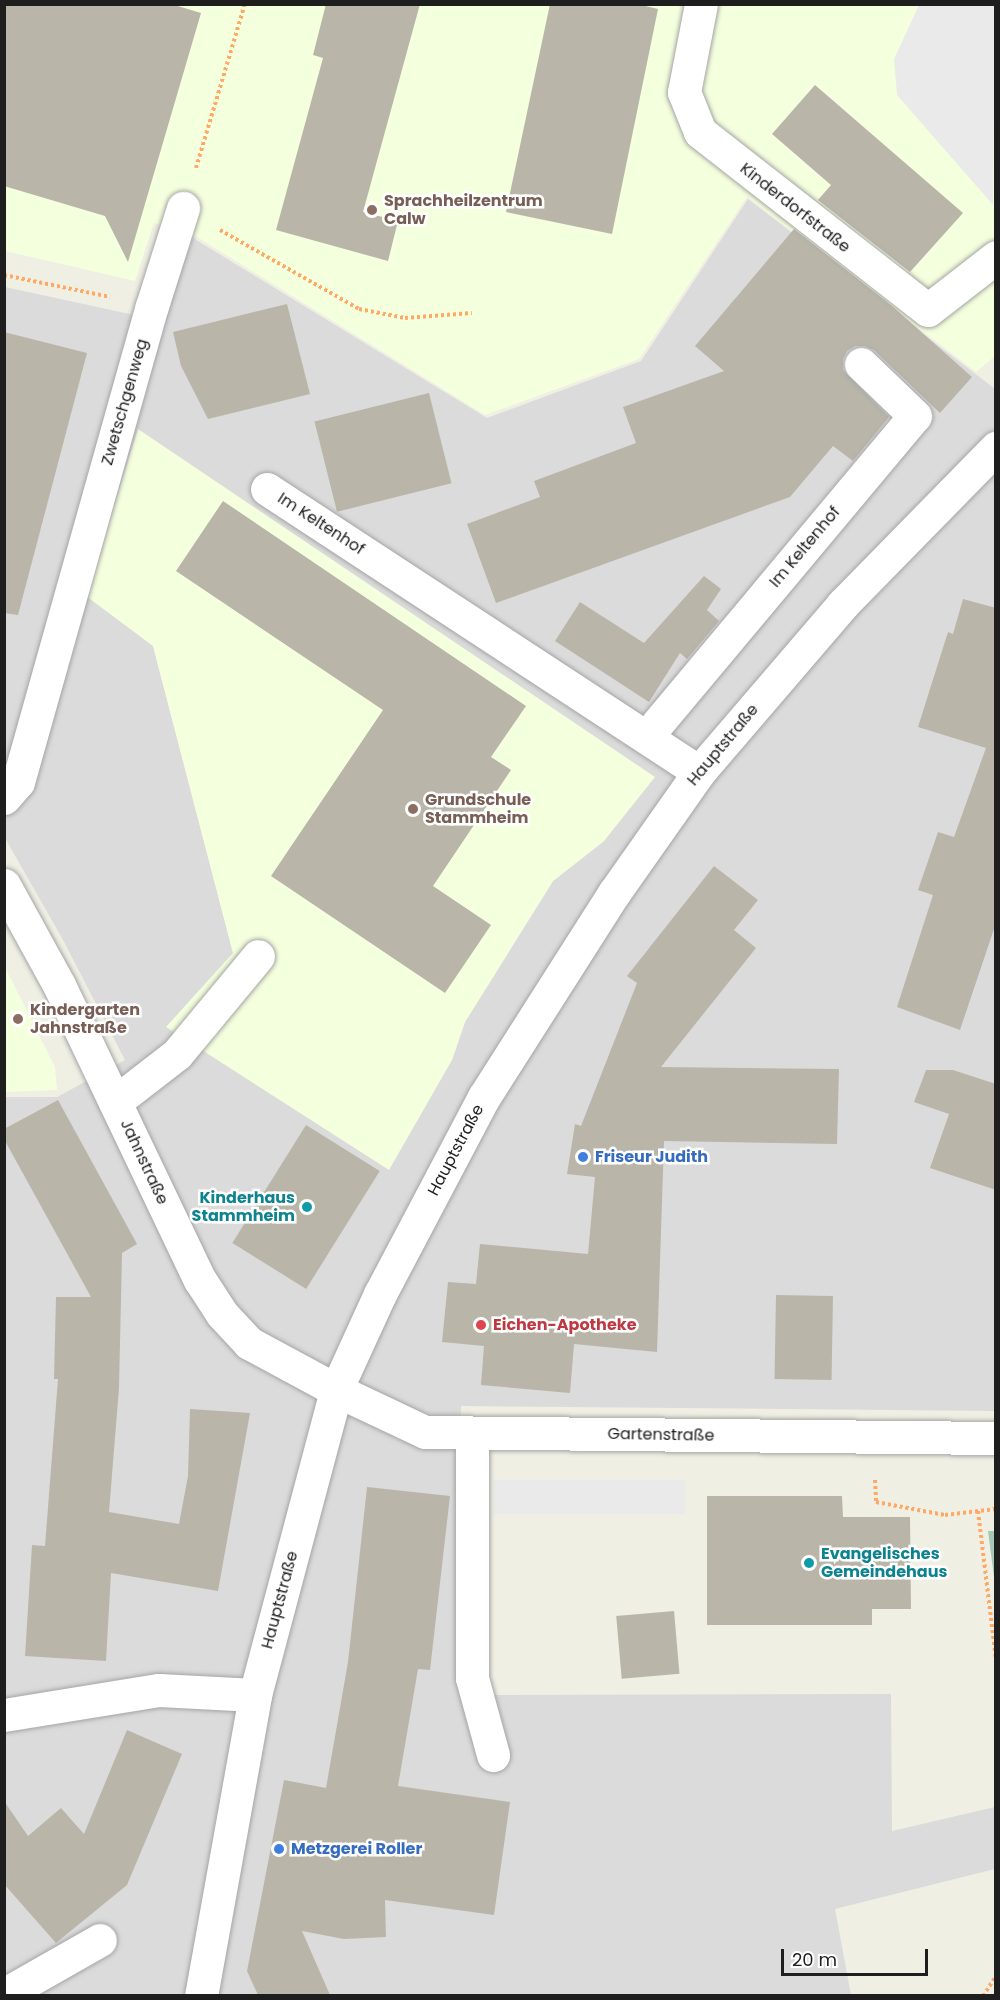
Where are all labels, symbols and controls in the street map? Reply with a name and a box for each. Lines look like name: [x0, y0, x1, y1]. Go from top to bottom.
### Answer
street label: Kinderdorfstraße: [736, 159, 854, 257]
place label: Sprachheilzentrum Calw: [384, 191, 543, 229]
marker: Sprachheilzentrum Calw: [365, 203, 379, 217]
street label: Zwetschgenweg: [98, 337, 152, 467]
street label: Im Keltenhof: [274, 489, 368, 559]
street label: Im Keltenhof: [766, 503, 844, 591]
street label: Hauptstraße: [683, 700, 763, 790]
place label: Grundschule Stammheim: [425, 790, 531, 828]
marker: Grundschule Stammheim: [406, 802, 420, 816]
place label: Kindergarten Jahnstraße: [30, 1000, 140, 1038]
marker: Kindergarten Jahnstraße: [11, 1012, 25, 1026]
street label: Hauptstraße: [424, 1101, 488, 1199]
street label: Jahnstraße: [116, 1116, 172, 1208]
place label: Friseur Judith: [595, 1147, 708, 1167]
marker: Friseur Judith: [576, 1150, 590, 1164]
place label: Kinderhaus Stammheim: [192, 1188, 295, 1226]
marker: Kinderhaus Stammheim: [300, 1200, 314, 1214]
place label: Eichen-Apotheke: [493, 1315, 636, 1335]
marker: Eichen-Apotheke: [474, 1318, 488, 1332]
street label: Gartenstraße: [607, 1424, 715, 1446]
place label: Evangelisches Gemeindehaus: [821, 1544, 947, 1582]
street label: Hauptstraße: [258, 1549, 302, 1651]
marker: Evangelisches Gemeindehaus: [802, 1556, 816, 1570]
place label: Metzgerei Roller: [291, 1839, 422, 1859]
marker: Metzgerei Roller: [272, 1842, 286, 1856]
scale bar: [784, 1937, 931, 1975]
text: 20 m: [792, 1947, 837, 1972]

